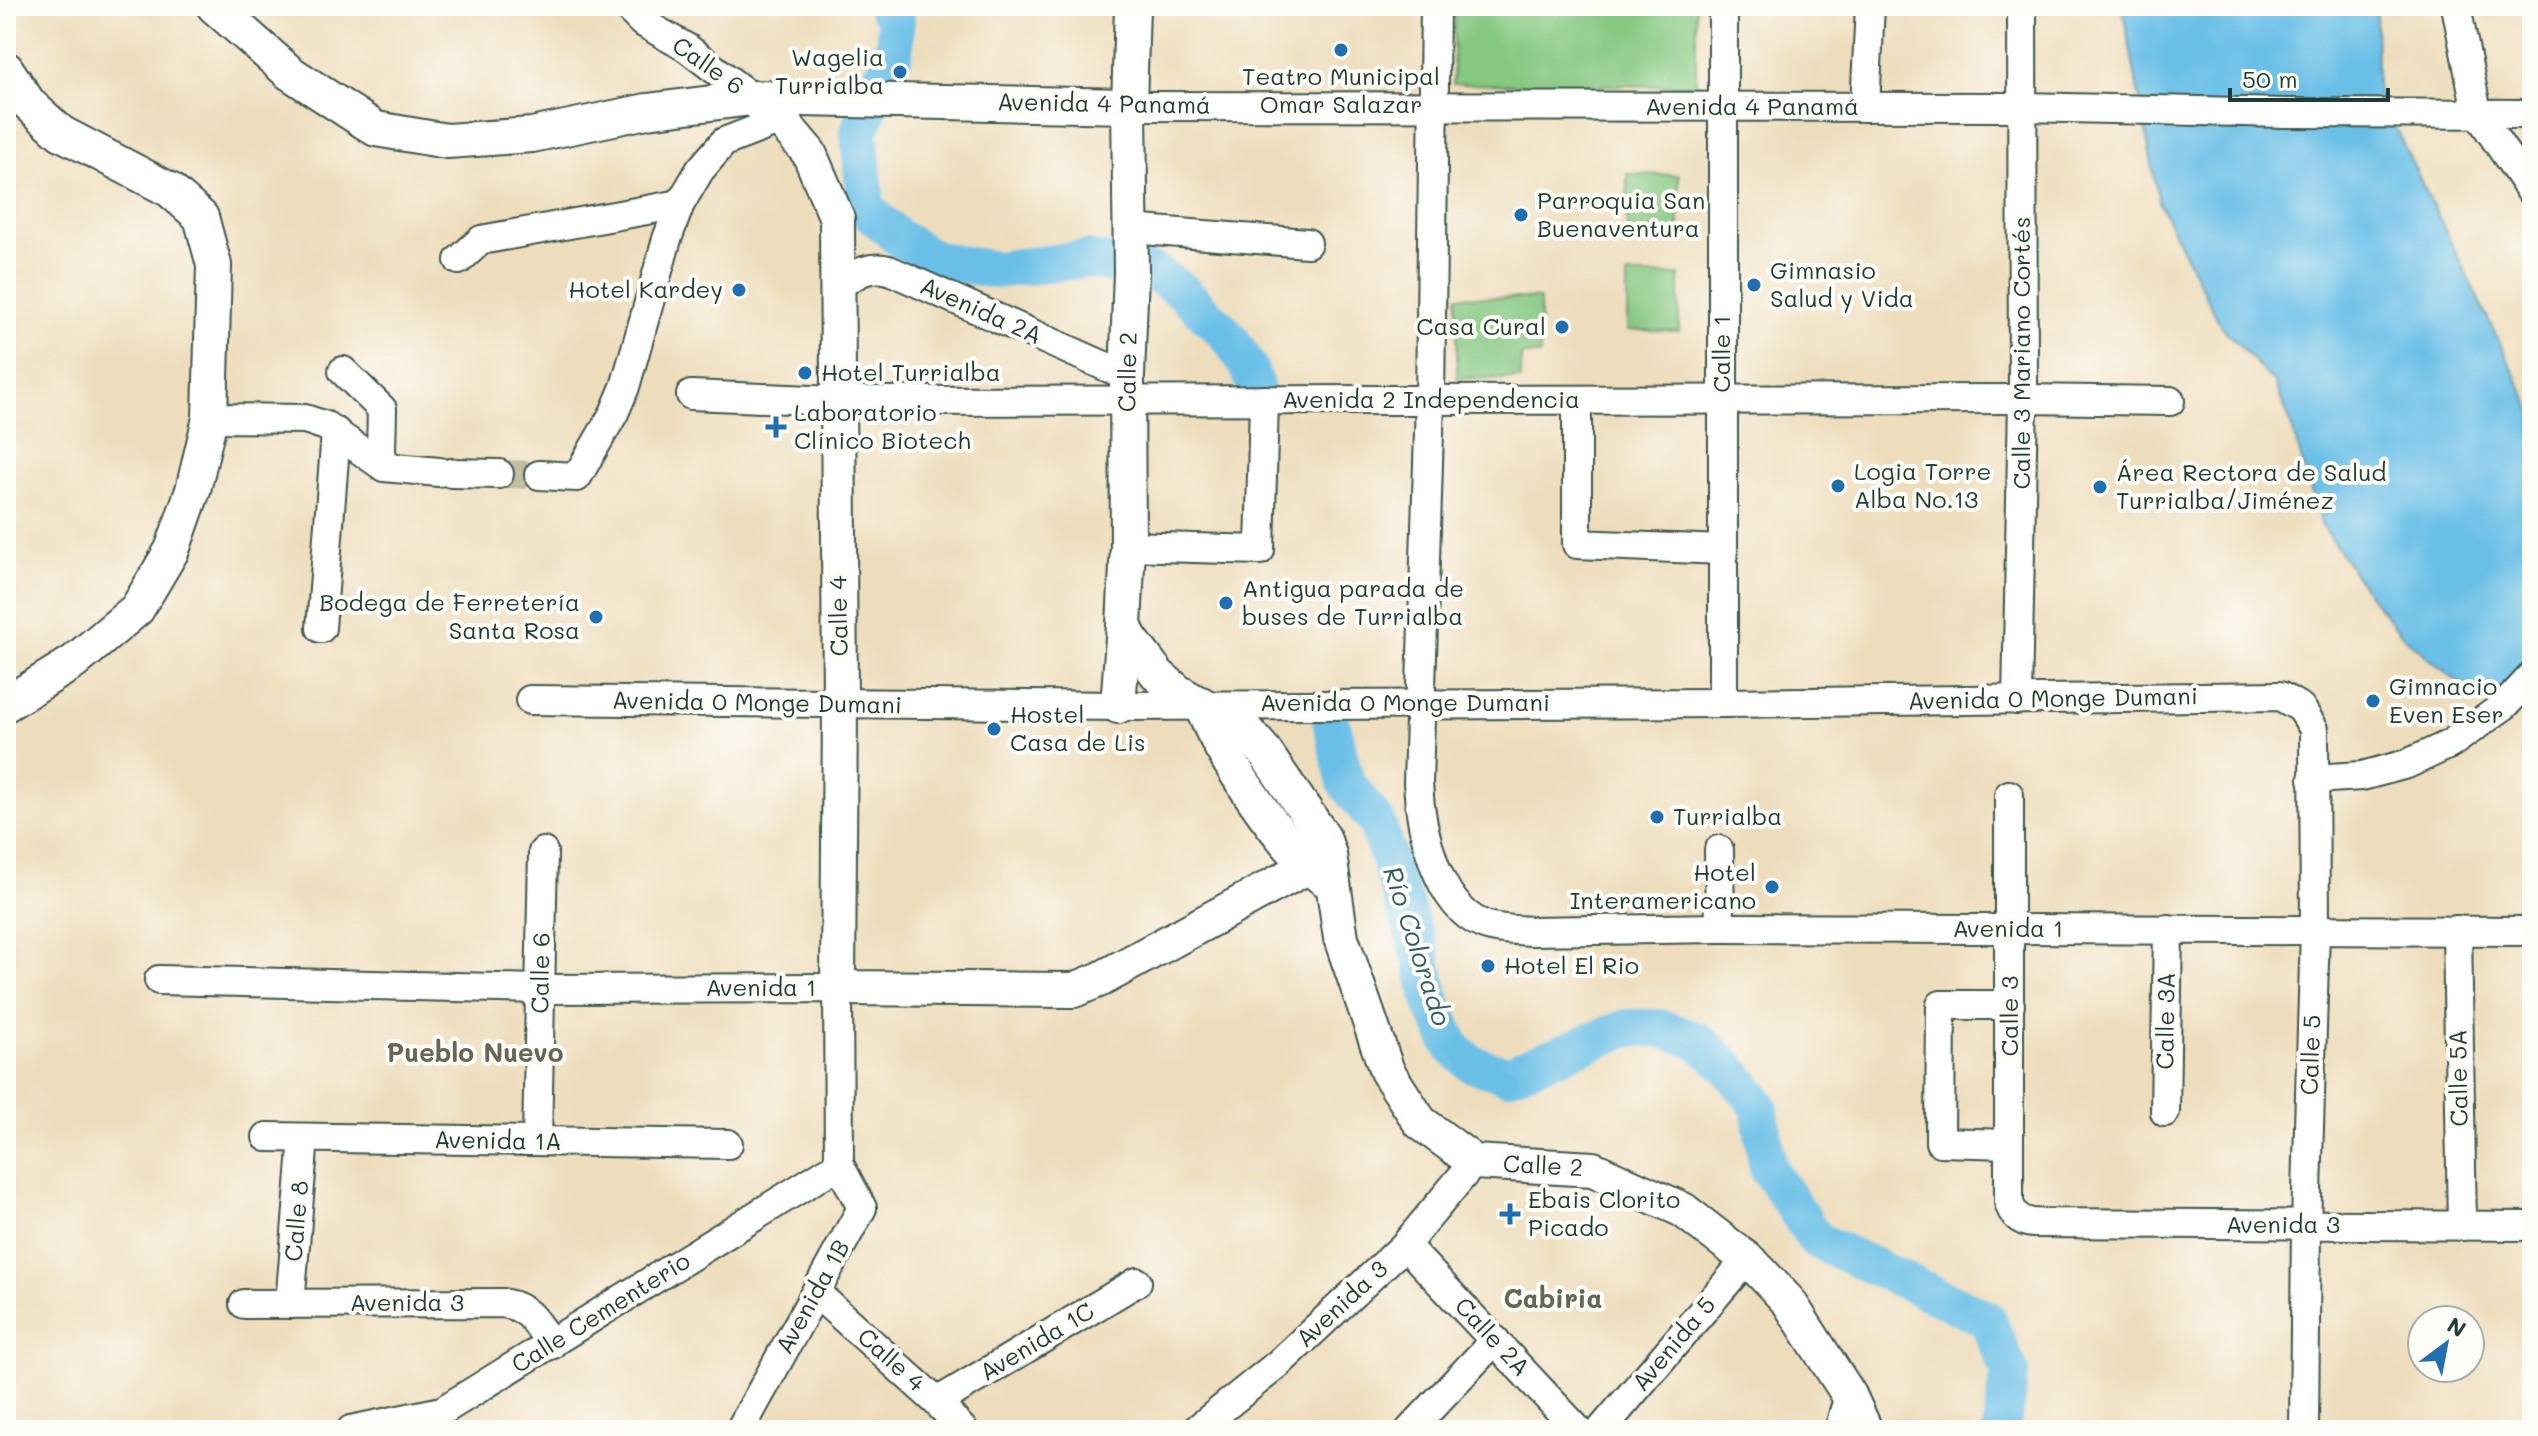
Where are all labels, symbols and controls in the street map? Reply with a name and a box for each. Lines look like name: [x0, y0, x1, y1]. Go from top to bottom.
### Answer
street label: Calle 6: [667, 29, 751, 101]
place label: Wagelia Turrialba: [775, 41, 884, 100]
marker: Teatro Municipal Omar Salazar: [1332, 41, 1350, 59]
scale bar: [2230, 52, 2388, 102]
place label: Teatro Municipal Omar Salazar: [1242, 60, 1440, 119]
marker: Wagelia Turrialba: [891, 63, 909, 81]
text: 50 m: [2242, 63, 2298, 94]
street label: Avenida 4 Panamá: [997, 85, 1211, 120]
street label: Avenida 4 Panamá: [1645, 90, 1859, 121]
place label: Parroquia San Buenaventura: [1537, 184, 1705, 243]
marker: Parroquia San Buenaventura: [1512, 206, 1530, 224]
street label: Calle 3 Mariano Cortés: [2005, 216, 2036, 490]
place label: Gimnasio Salud y Vida: [1770, 254, 1914, 313]
street label: Avenida 2A: [916, 269, 1047, 350]
place label: Hotel Kardey: [568, 273, 723, 304]
marker: Gimnasio Salud y Vida: [1745, 276, 1763, 294]
marker: Hotel Kardey: [730, 281, 748, 299]
place label: Casa Cural: [1416, 310, 1546, 341]
street label: Calle 1: [1705, 315, 1736, 393]
marker: Casa Cural: [1553, 318, 1571, 336]
street label: Calle 2: [1110, 332, 1143, 412]
place label: Hotel Turrialba: [821, 356, 1001, 387]
marker: Hotel Turrialba: [796, 364, 814, 382]
street label: Avenida 2 Independencia: [1282, 383, 1580, 414]
place label: Laboratorio Clínico Biotech: [794, 396, 971, 455]
marker: Laboratorio Clínico Biotech: [765, 416, 787, 438]
place label: Logia Torre Alba No.13: [1854, 455, 1991, 514]
place label: Área Rectora de Salud Turrialba/Jiménez: [2116, 456, 2387, 515]
marker: Logia Torre Alba No.13: [1829, 477, 1847, 495]
marker: Área Rectora de Salud Turrialba/Jiménez: [2091, 478, 2109, 496]
place label: Antigua parada de buses de Turrialba: [1242, 572, 1464, 631]
street label: Calle 4: [821, 575, 854, 657]
place label: Bodega de Ferretería Santa Rosa: [319, 586, 580, 645]
marker: Antigua parada de buses de Turrialba: [1217, 594, 1235, 612]
marker: Bodega de Ferretería Santa Rosa: [587, 608, 605, 626]
place label: Gimnacio Even Eser: [2389, 670, 2504, 729]
street label: Avenida 0 Monge Dumani: [1908, 679, 2198, 716]
street label: Avenida 0 Monge Dumani: [612, 683, 902, 720]
street label: Avenida 0 Monge Dumani: [1260, 686, 1550, 717]
marker: Gimnacio Even Eser: [2364, 692, 2382, 710]
place label: Hostel Casa de Lis: [1010, 698, 1146, 757]
marker: Hostel Casa de Lis: [985, 720, 1003, 738]
place label: Turrialba: [1673, 800, 1782, 831]
marker: Turrialba: [1648, 808, 1666, 826]
place label: Hotel Interamericano: [1570, 856, 1756, 915]
water label: Río Colorado: [1376, 862, 1460, 1030]
marker: Hotel Interamericano: [1763, 878, 1781, 896]
street label: Avenida 1: [1953, 912, 2063, 943]
street label: Calle 6: [523, 932, 556, 1014]
place label: Hotel El Rio: [1504, 949, 1639, 980]
marker: Hotel El Rio: [1479, 957, 1497, 975]
street label: Avenida 1: [706, 971, 816, 1002]
street label: Calle 3A: [2148, 972, 2181, 1070]
street label: Calle 3: [1993, 976, 2024, 1056]
street label: Calle 5: [2293, 1014, 2326, 1096]
street label: Calle 5A: [2441, 1029, 2474, 1127]
district label: Pueblo Nuevo: [387, 1035, 563, 1069]
street label: Avenida 1A: [434, 1123, 562, 1156]
street label: Calle 2: [1502, 1147, 1584, 1182]
street label: Calle 8: [277, 1179, 314, 1263]
place label: Ebais Clorito Picado: [1528, 1183, 1680, 1242]
marker: Ebais Clorito Picado: [1499, 1203, 1521, 1225]
street label: Avenida 3: [2226, 1208, 2340, 1239]
street label: Avenida 1B: [768, 1234, 856, 1359]
street label: Calle Cementerio: [505, 1244, 695, 1379]
street label: Avenida 3: [1289, 1253, 1393, 1353]
district label: Cabiria: [1504, 1281, 1602, 1315]
street label: Avenida 3: [350, 1286, 464, 1317]
street label: Avenida 5: [1624, 1289, 1721, 1397]
street label: Calle 2A: [1449, 1290, 1537, 1382]
street label: Avenida 1C: [973, 1294, 1099, 1387]
north arrow: [2406, 1304, 2486, 1384]
text: N: [2442, 1310, 2472, 1343]
street label: Calle 4: [852, 1320, 932, 1397]

